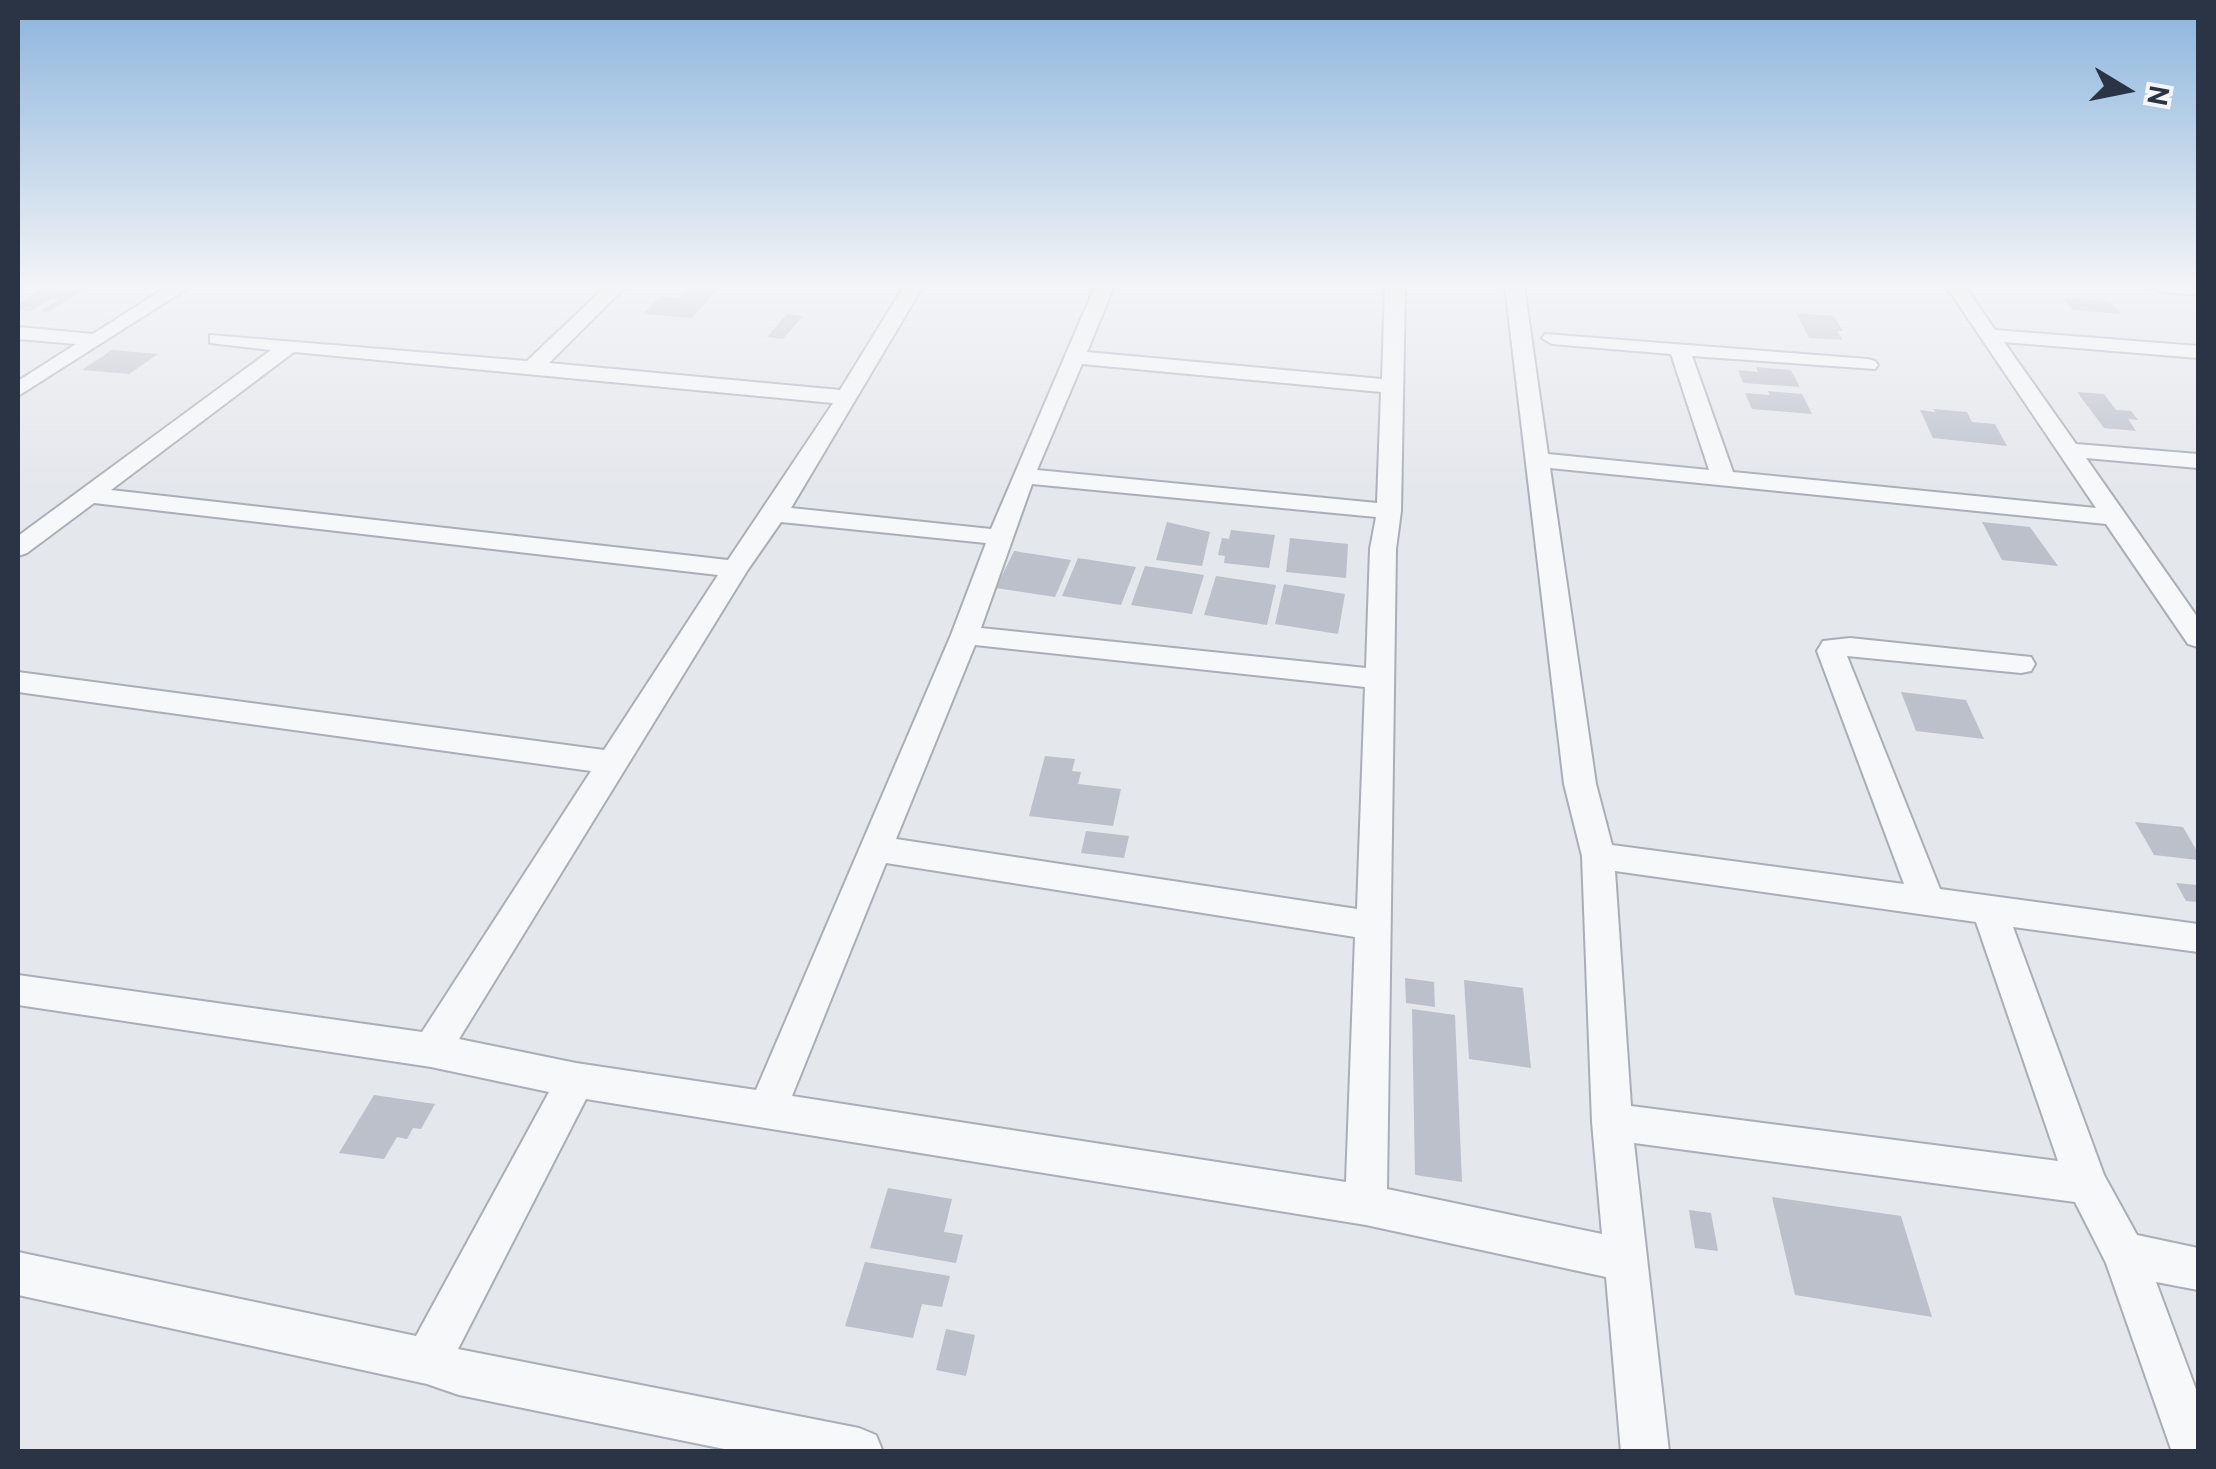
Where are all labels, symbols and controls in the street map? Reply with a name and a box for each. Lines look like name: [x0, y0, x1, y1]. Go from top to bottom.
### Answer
north arrow: [2076, 40, 2176, 140]
text: N: [2136, 82, 2175, 108]

